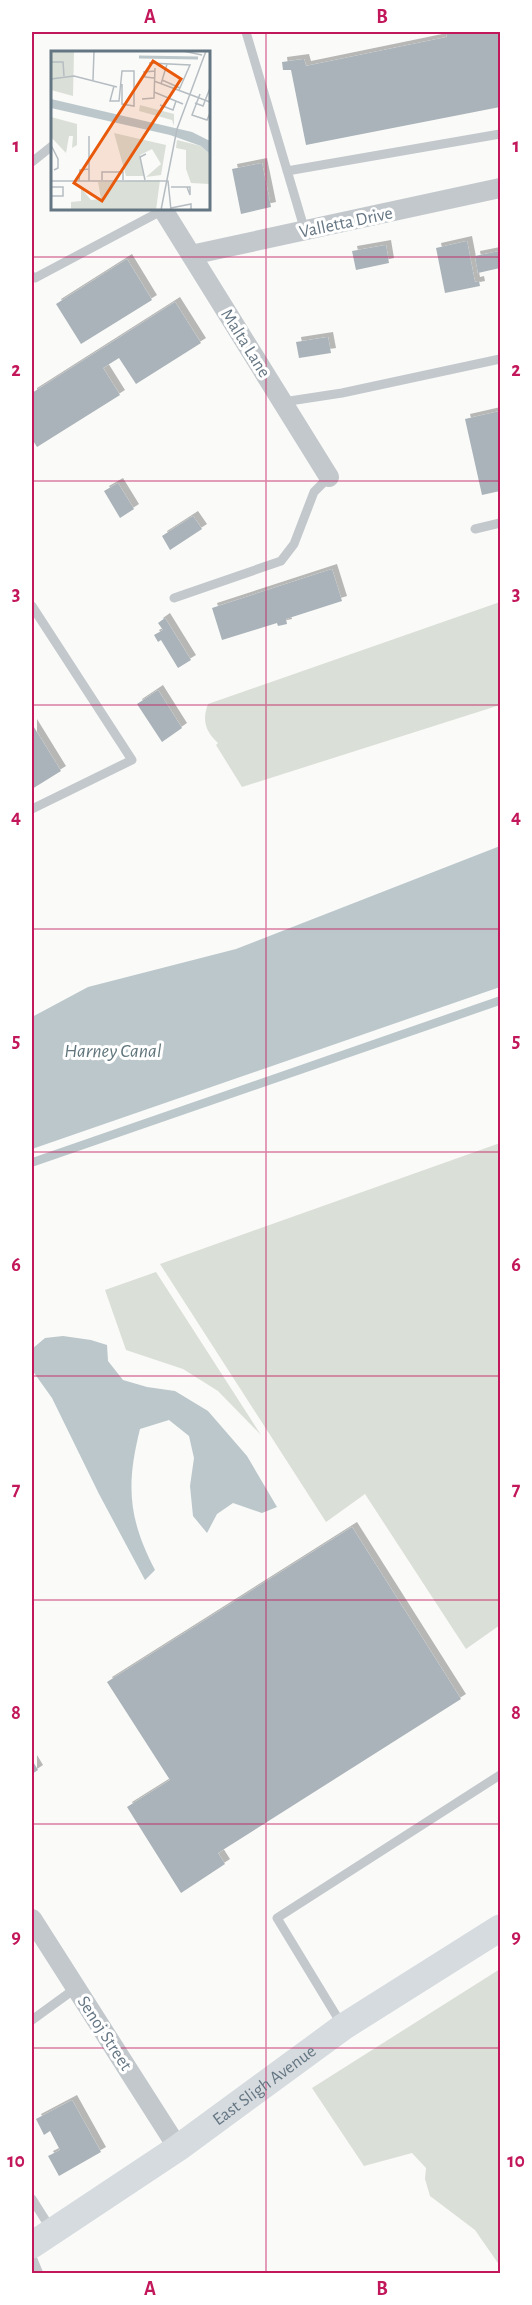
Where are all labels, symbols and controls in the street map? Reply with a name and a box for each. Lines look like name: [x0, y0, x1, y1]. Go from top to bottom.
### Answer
text: A: [144, 7, 156, 27]
text: B: [376, 7, 388, 27]
inset map: [51, 51, 210, 210]
text: 1: [12, 136, 20, 156]
text: 1: [512, 136, 520, 156]
street label: Valletta Drive: [298, 204, 394, 242]
street label: Malta Lane: [217, 306, 273, 381]
text: 2: [11, 360, 21, 380]
text: 2: [511, 360, 521, 380]
text: 3: [12, 584, 20, 604]
text: 3: [512, 584, 520, 604]
text: 4: [11, 807, 21, 827]
text: 4: [511, 807, 521, 827]
text: 5: [12, 1031, 20, 1051]
text: 5: [512, 1031, 520, 1051]
water label: Harney Canal: [64, 1041, 162, 1061]
text: 6: [11, 1255, 21, 1275]
text: 6: [511, 1255, 521, 1275]
text: 7: [12, 1479, 21, 1499]
text: 7: [512, 1479, 521, 1499]
text: 8: [11, 1703, 21, 1723]
text: 8: [511, 1703, 521, 1723]
text: 9: [11, 1927, 21, 1947]
text: 9: [511, 1927, 521, 1947]
street label: Senoj Street: [74, 1993, 135, 2074]
street label: East Sligh Avenue: [210, 2042, 320, 2129]
text: 10: [7, 2151, 25, 2171]
text: 10: [507, 2151, 525, 2171]
text: A: [144, 2279, 156, 2299]
text: B: [376, 2279, 388, 2299]

